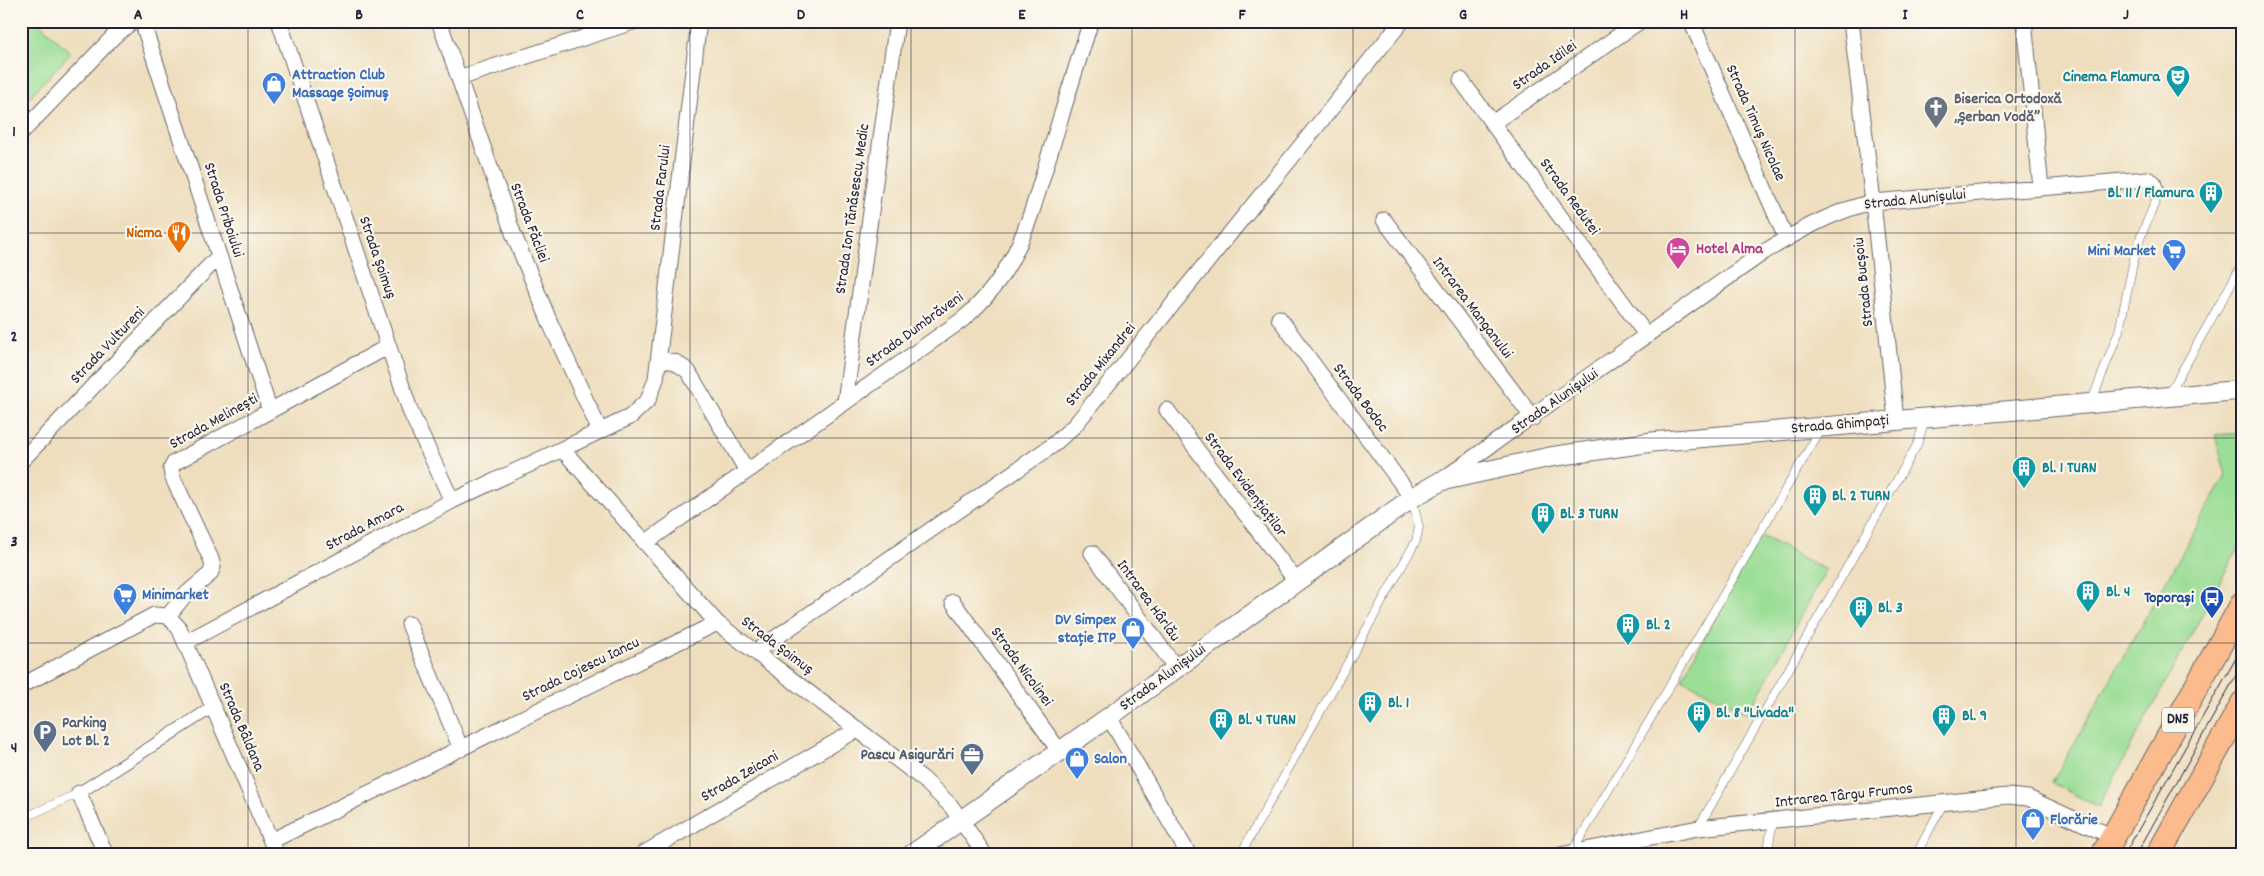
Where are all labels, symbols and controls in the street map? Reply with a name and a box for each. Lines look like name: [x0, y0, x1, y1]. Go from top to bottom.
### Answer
text: A: [134, 4, 143, 27]
text: B: [355, 4, 363, 27]
text: C: [576, 4, 584, 27]
text: D: [797, 4, 806, 27]
text: E: [1018, 4, 1026, 27]
text: F: [1238, 4, 1246, 27]
text: G: [1459, 4, 1467, 27]
text: H: [1680, 4, 1688, 27]
text: I: [1903, 4, 1909, 27]
text: J: [2123, 4, 2129, 27]
street label: Strada Idilei: [1508, 35, 1582, 97]
street label: Strada Timuș Nicolae: [1719, 61, 1791, 185]
place label: Attraction Club Massage Șoimuș: [292, 64, 389, 105]
theatre icon: Cinema Flamura: [2165, 64, 2191, 98]
place label: Cinema Flamura: [2063, 66, 2161, 89]
shop icon: Attraction Club Massage Șoimuș: [261, 71, 287, 105]
place label: Biserica Ortodoxă „Șerban Vodă”: [1954, 88, 2062, 129]
church icon: Biserica Ortodoxă „Șerban Vodă”: [1923, 95, 1949, 129]
text: 1: [12, 121, 16, 144]
street label: Strada Ion Tănăsescu, Medic: [830, 122, 876, 296]
street label: Strada Farului: [644, 144, 678, 232]
street label: Strada Redutei: [1533, 154, 1605, 240]
street label: Strada Priboiului: [197, 160, 249, 261]
street label: Strada Făcliei: [503, 180, 555, 266]
building icon: Bl. 11 / Flamura: [2198, 180, 2224, 214]
place label: Bl. 11 / Flamura: [2108, 182, 2195, 205]
street label: Strada Alunișului: [1863, 183, 1967, 217]
street label: Strada Șoimuș: [352, 213, 402, 303]
restaurant icon: Nicma: [166, 220, 192, 254]
place label: Nicma: [126, 222, 163, 245]
hotel icon: Hotel Alma: [1665, 236, 1691, 270]
street label: Strada Bucșoiu: [1848, 236, 1880, 328]
place label: Hotel Alma: [1696, 238, 1764, 261]
supermarket icon: Mini Market: [2161, 238, 2187, 272]
place label: Mini Market: [2087, 240, 2156, 263]
street label: Intrarea Manganului: [1426, 252, 1518, 364]
street label: Strada Dumbrăveni: [861, 287, 969, 373]
street label: Strada Vultureni: [65, 302, 151, 390]
street label: Strada Mixandrei: [1060, 318, 1142, 412]
text: 2: [11, 326, 18, 349]
street label: Strada Bodoc: [1326, 359, 1394, 437]
street label: Strada Alunișului: [1507, 363, 1603, 441]
street label: Strada Melinești: [165, 388, 263, 456]
street label: Strada Ghimpați: [1790, 409, 1890, 441]
street label: Strada Evidențiaților: [1198, 428, 1292, 542]
building icon: Bl. 1 TURN: [2011, 455, 2037, 489]
place label: Bl. 1 TURN: [2042, 457, 2097, 480]
building icon: Bl. 2 TURN: [1802, 483, 1828, 517]
place label: Bl. 2 TURN: [1832, 485, 1890, 508]
street label: Strada Amara: [322, 496, 409, 557]
building icon: Bl. 3 TURN: [1530, 501, 1556, 535]
place label: Bl. 3 TURN: [1560, 503, 1618, 526]
text: 3: [10, 531, 18, 554]
street label: Intrarea Hârlău: [1110, 555, 1186, 647]
building icon: Bl. 4: [2075, 579, 2101, 613]
place label: Bl. 4: [2106, 581, 2130, 604]
supermarket icon: Minimarket: [112, 582, 138, 616]
place label: Minimarket: [142, 584, 209, 607]
bus stop icon: Toporași: [2199, 585, 2225, 619]
place label: Toporași: [2144, 587, 2194, 610]
building icon: Bl. 3: [1848, 595, 1874, 629]
place label: Bl. 3: [1878, 597, 1903, 620]
place label: DV Simpex stație ITP: [1055, 609, 1117, 650]
street label: Strada Șoimuș: [736, 611, 819, 681]
building icon: Bl. 2: [1615, 612, 1641, 646]
place label: Bl. 2: [1646, 614, 1671, 637]
shop icon: DV Simpex stație ITP: [1120, 616, 1146, 650]
street label: Strada Nicolinei: [984, 622, 1058, 712]
street label: Strada Cojescu Iancu: [518, 632, 644, 708]
street label: Strada Alunișului: [1115, 639, 1211, 717]
street label: Strada Bâldana: [212, 679, 270, 775]
building icon: Bl. 1: [1357, 690, 1383, 724]
place label: Bl. 1: [1388, 692, 1409, 715]
building icon: Bl. 8 "Livada": [1686, 700, 1712, 734]
place label: Bl. 8 "Livada": [1716, 702, 1794, 725]
building icon: Bl. 9: [1931, 703, 1957, 737]
place label: Bl. 9: [1962, 705, 1987, 728]
building icon: Bl. 4 TURN: [1208, 707, 1234, 741]
road number: DN5: [2162, 708, 2194, 732]
place label: Bl. 4 TURN: [1238, 709, 1296, 732]
place label: Parking Lot Bl. 2: [62, 712, 110, 753]
parking icon: Parking Lot Bl. 2: [32, 719, 58, 753]
text: 4: [11, 737, 17, 760]
office icon: Pascu Asigurări: [959, 742, 985, 776]
place label: Pascu Asigurări: [860, 744, 954, 767]
street label: Strada Zeicani: [697, 745, 783, 809]
shop icon: Salon: [1064, 746, 1090, 780]
place label: Salon: [1094, 748, 1127, 771]
street label: Intrarea Târgu Frumos: [1774, 777, 1914, 815]
shop icon: Florărie: [2020, 807, 2046, 841]
place label: Florărie: [2050, 809, 2098, 832]

